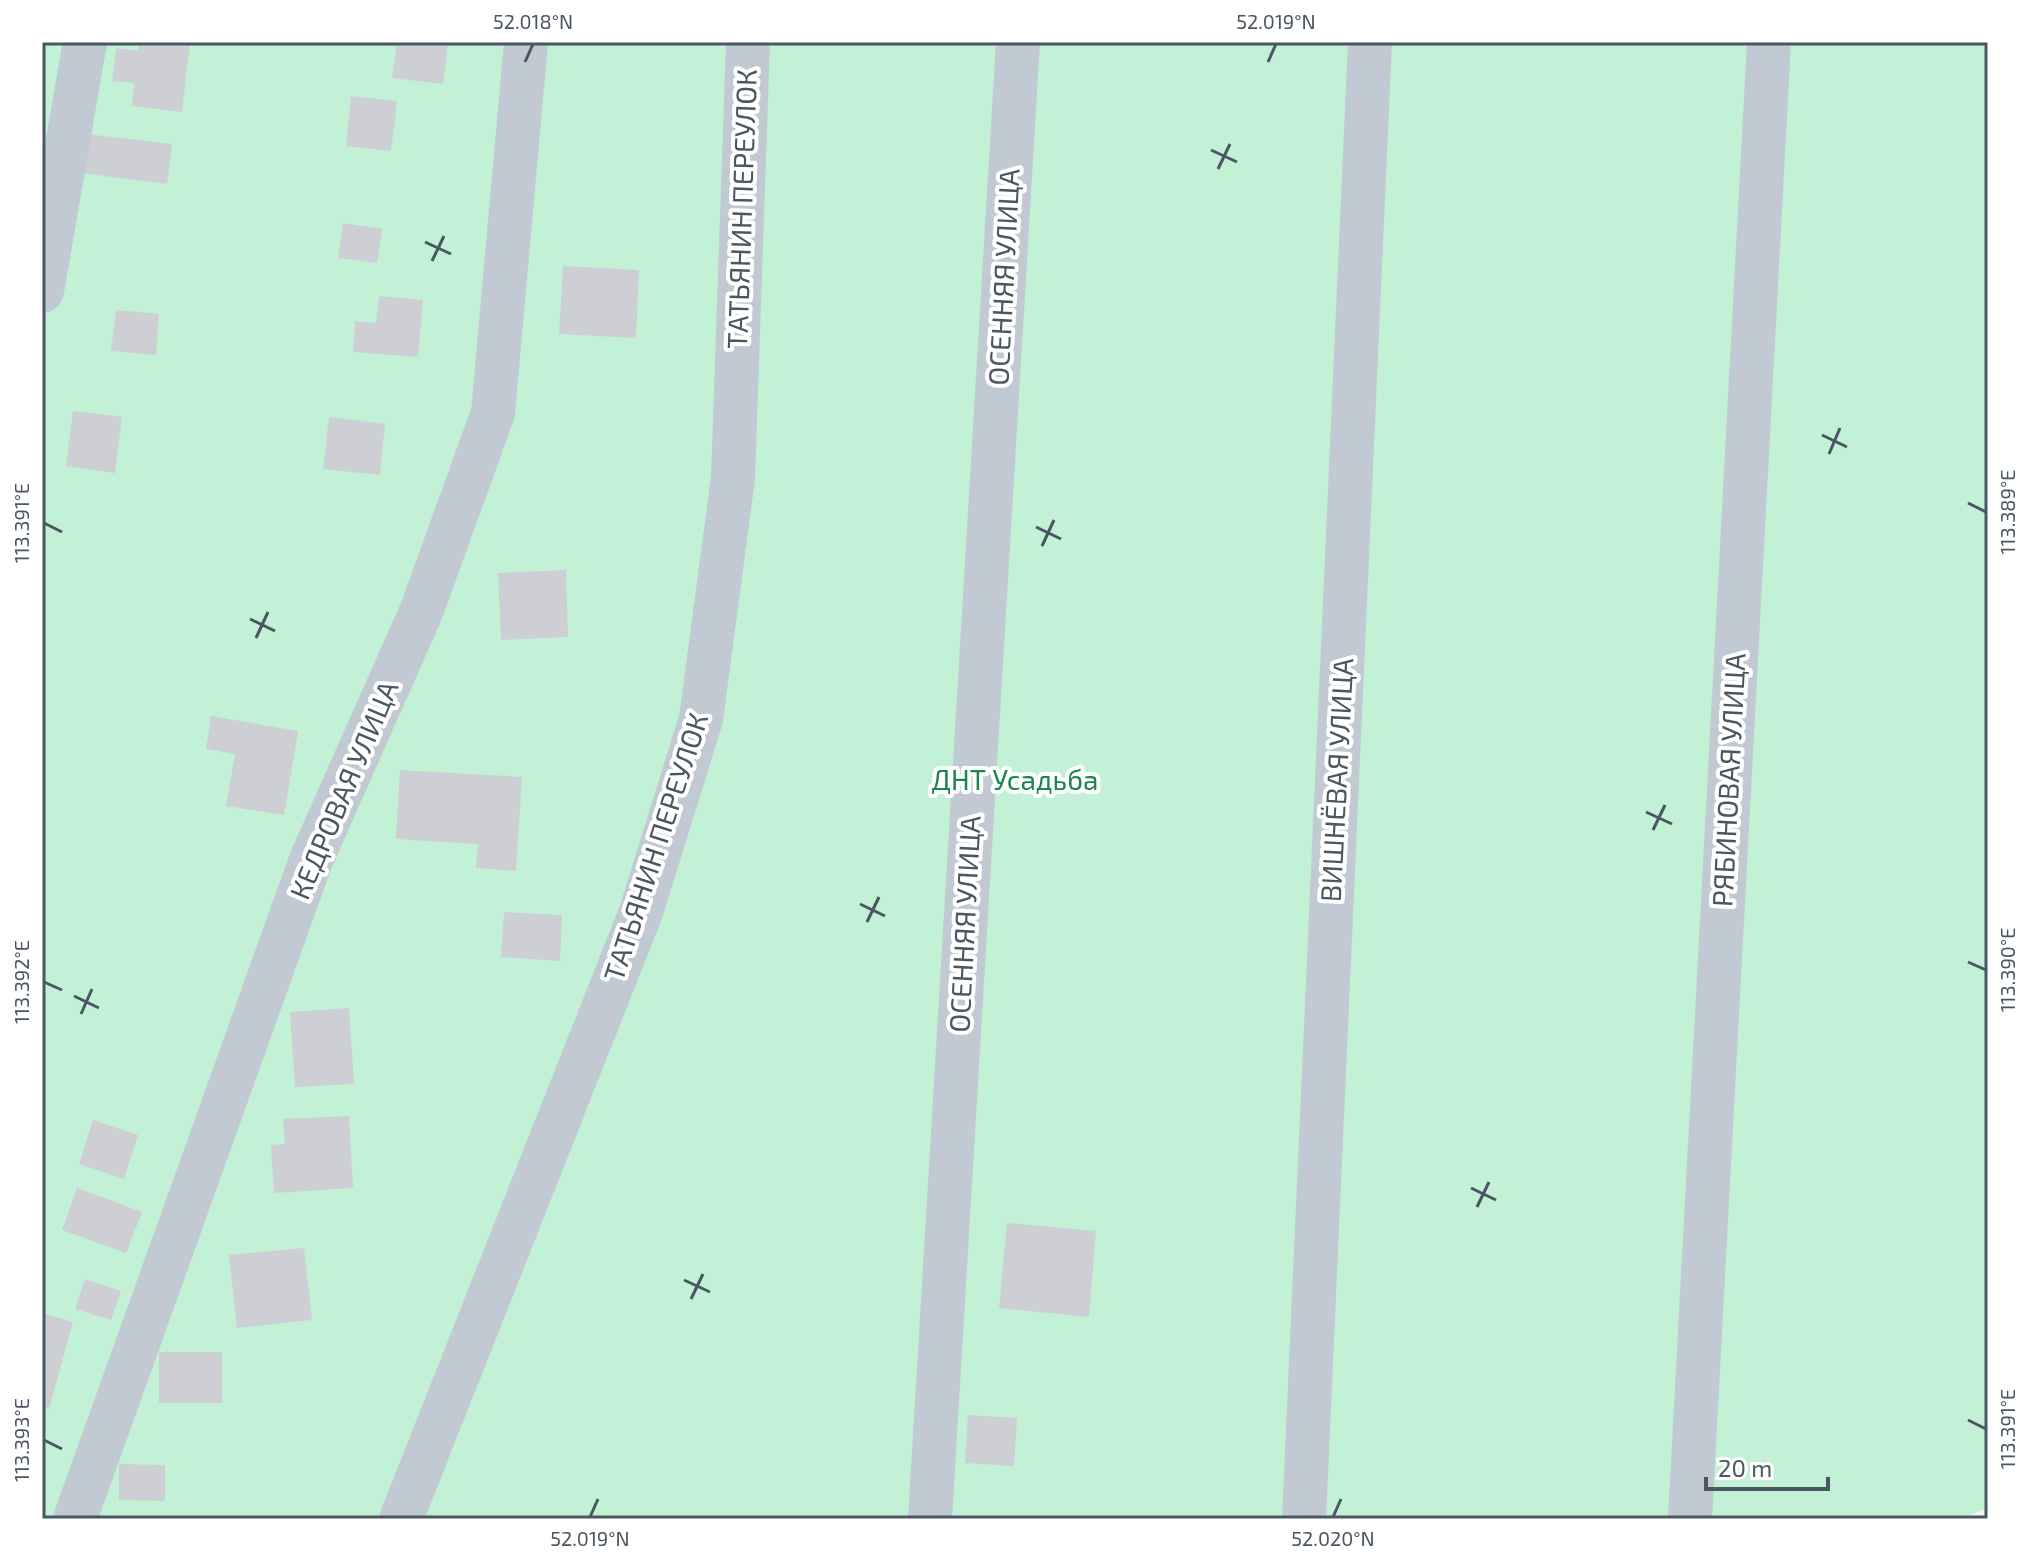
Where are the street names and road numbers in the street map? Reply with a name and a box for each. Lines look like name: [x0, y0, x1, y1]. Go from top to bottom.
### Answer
street label: ТАТЬЯНИН ПЕРЕУЛОК: [719, 68, 763, 349]
street label: ОСЕННЯЯ УЛИЦА: [980, 167, 1026, 386]
street label: РЯБИНОВАЯ УЛИЦА: [1704, 652, 1752, 908]
street label: ВИШНЁВАЯ УЛИЦА: [1313, 657, 1359, 903]
street label: КЕДРОВАЯ УЛИЦА: [282, 675, 405, 904]
street label: ТАТЬЯНИН ПЕРЕУЛОК: [596, 708, 714, 985]
street label: ОСЕННЯЯ УЛИЦА: [941, 814, 987, 1033]

